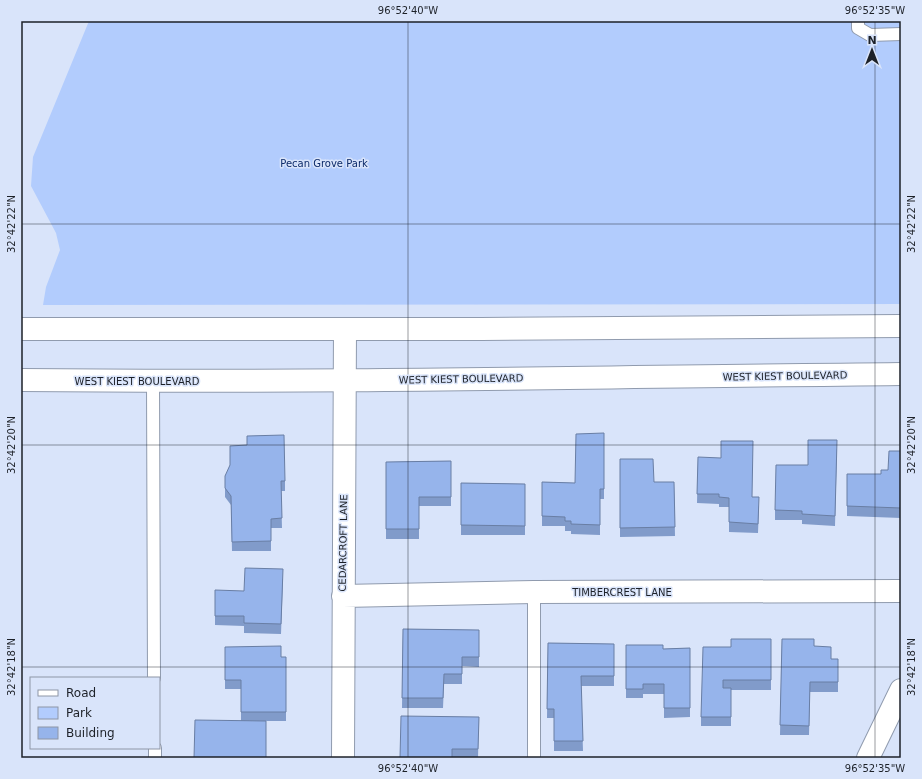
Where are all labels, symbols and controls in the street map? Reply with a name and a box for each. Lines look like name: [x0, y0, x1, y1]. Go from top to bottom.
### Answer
text: 96°52'40"W: [378, 5, 438, 16]
text: 96°52'35"W: [845, 5, 905, 16]
north arrow: [852, 30, 892, 70]
text: N: [867, 34, 877, 47]
park label: Pecan Grove Park: [280, 158, 368, 169]
text: 32°42'22"N: [6, 195, 17, 253]
text: 32°42'22"N: [906, 195, 917, 253]
street label: WEST KIEST BOULEVARD: [723, 369, 848, 383]
street label: WEST KIEST BOULEVARD: [399, 372, 524, 386]
street label: WEST KIEST BOULEVARD: [75, 376, 200, 387]
text: 32°42'20"N: [6, 416, 17, 474]
text: 32°42'20"N: [906, 416, 917, 474]
street label: CEDARCROFT LANE: [337, 494, 349, 592]
street label: TIMBERCREST LANE: [571, 587, 672, 598]
text: 32°42'18"N: [6, 638, 17, 696]
text: 32°42'18"N: [906, 638, 917, 696]
legend: [30, 677, 160, 749]
text: Road: [66, 686, 96, 700]
text: Park: [66, 706, 92, 720]
text: Building: [66, 726, 115, 740]
text: 96°52'40"W: [378, 763, 438, 774]
text: 96°52'35"W: [845, 763, 905, 774]

